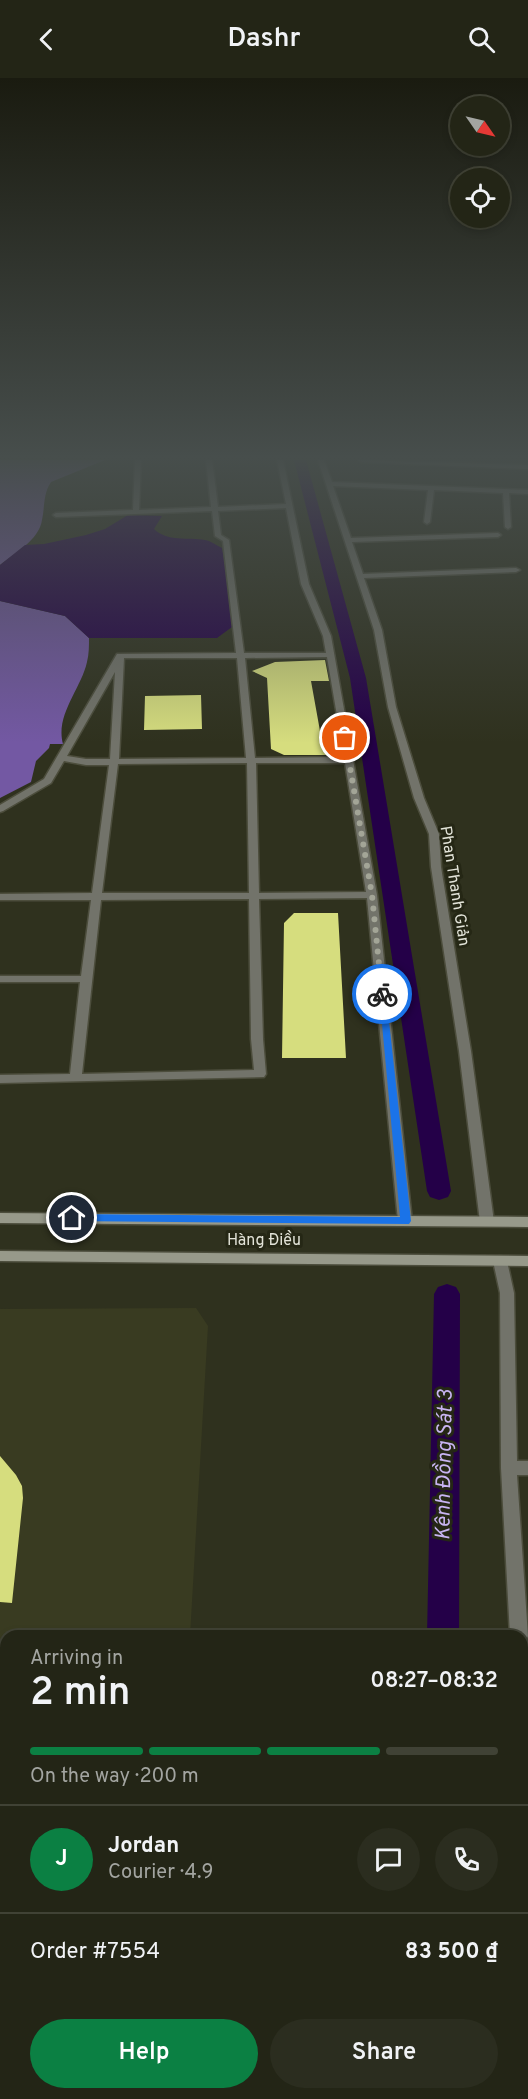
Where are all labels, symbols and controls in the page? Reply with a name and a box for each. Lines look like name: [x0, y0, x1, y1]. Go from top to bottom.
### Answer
text: Dashr: [227, 22, 301, 56]
icon: back: [30, 23, 63, 56]
icon: search: [465, 23, 498, 56]
north arrow: [450, 96, 510, 156]
map controls: [450, 96, 510, 228]
button: locate: [450, 168, 510, 228]
pin: [319, 712, 370, 763]
icon: bag: [328, 721, 361, 754]
street label: Phan Thanh Giản: [435, 824, 473, 948]
courier: [352, 964, 412, 1024]
icon: bike: [366, 978, 399, 1011]
pin: [46, 1192, 97, 1243]
icon: home: [55, 1201, 88, 1234]
street label: Hàng Điều: [227, 1230, 301, 1251]
water label: Kênh Đồng Sát 3: [430, 1388, 460, 1541]
text: Arriving in: [30, 1646, 123, 1672]
text: 08:27–08:32: [370, 1668, 498, 1695]
text: 2 min: [30, 1670, 131, 1719]
text: On the way · 200 m: [30, 1764, 199, 1790]
button: chat: [357, 1828, 420, 1891]
button: phone: [435, 1828, 498, 1891]
text: Jordan: [108, 1833, 179, 1860]
text: J: [55, 1846, 68, 1873]
text: Courier · 4.9: [108, 1860, 213, 1886]
text: Order #7554: [30, 1939, 160, 1966]
text: 83 500 ₫: [405, 1939, 498, 1966]
button: Help: [30, 2019, 258, 2088]
button: Share: [270, 2019, 498, 2088]

